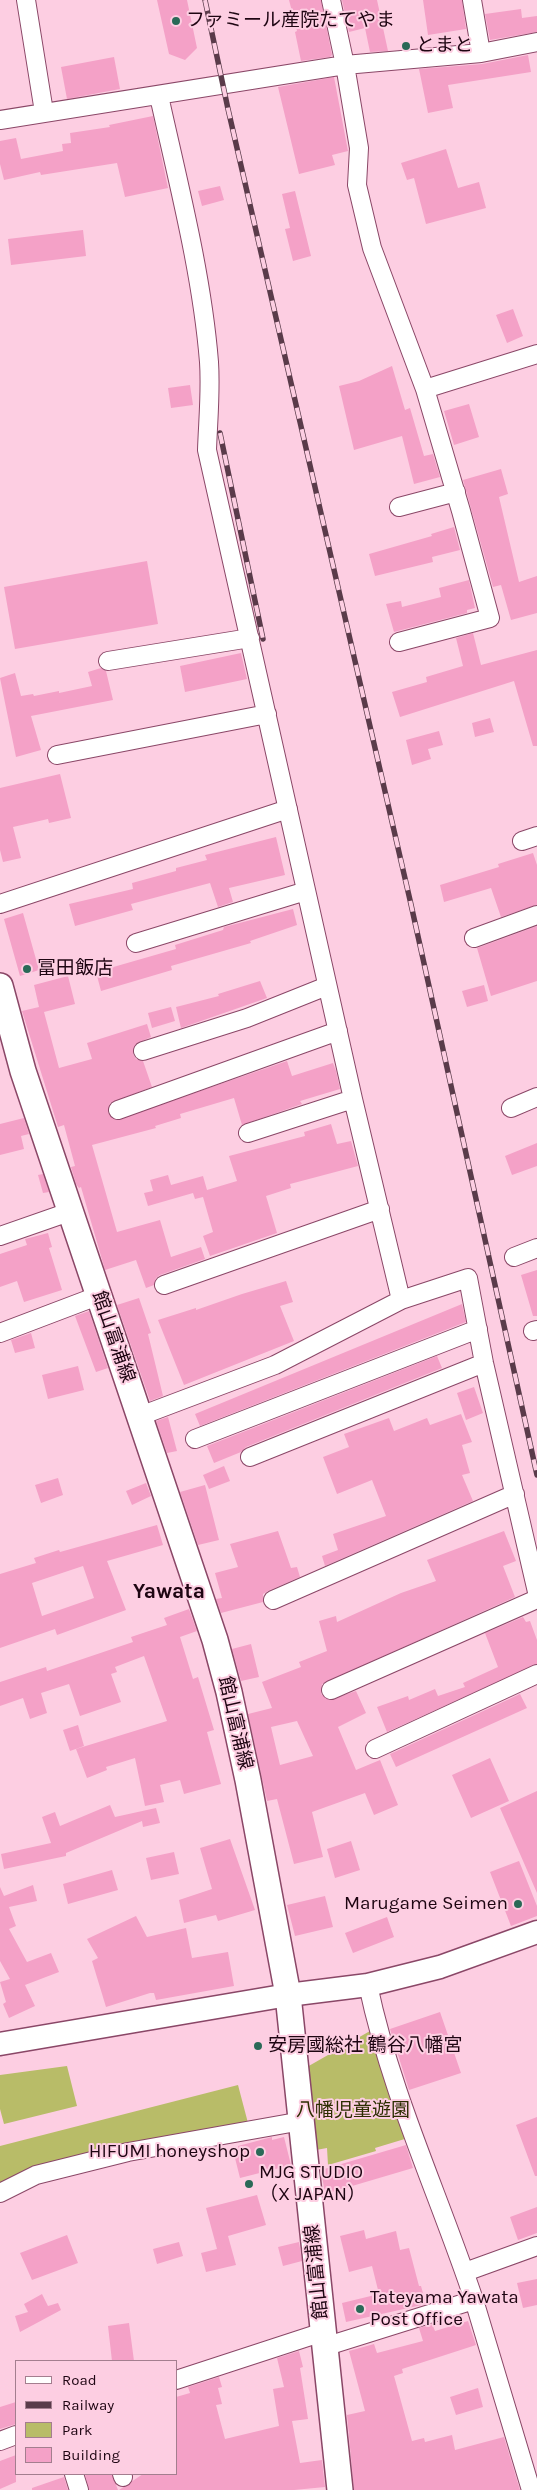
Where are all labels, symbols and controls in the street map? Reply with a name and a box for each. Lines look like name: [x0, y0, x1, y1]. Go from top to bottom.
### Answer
place label: ファミール産院たてやま: [186, 10, 395, 32]
marker: ファミール産院たてやま: [170, 15, 182, 27]
place label: とまと: [416, 35, 473, 57]
marker: とまと: [400, 40, 412, 52]
place label: 冨田飯店: [37, 958, 113, 980]
marker: 冨田飯店: [21, 963, 33, 975]
street label: 館山富浦線: [87, 1288, 139, 1386]
district label: Yawata: [133, 1579, 205, 1605]
street label: 館山富浦線: [213, 1674, 257, 1772]
place label: Marugame Seimen: [344, 1893, 508, 1915]
marker: Marugame Seimen: [512, 1898, 524, 1910]
place label: 安房國総社 鶴谷八幡宮: [268, 2035, 463, 2057]
marker: 安房國総社 鶴谷八幡宮: [252, 2040, 264, 2052]
park label: 八幡児童遊園: [296, 2100, 410, 2122]
place label: HIFUMI honeyshop: [89, 2141, 250, 2163]
marker: HIFUMI honeyshop: [254, 2146, 266, 2158]
place label: MJG STUDIO （X JAPAN）: [259, 2162, 366, 2206]
marker: MJG STUDIO （X JAPAN）: [243, 2178, 255, 2190]
street label: 館山富浦線: [301, 2224, 333, 2320]
place label: Tateyama Yawata Post Office: [370, 2287, 519, 2331]
marker: Tateyama Yawata Post Office: [354, 2303, 366, 2315]
legend: [15, 2360, 178, 2475]
text: Road: [62, 2371, 97, 2389]
text: Railway: [62, 2396, 114, 2414]
text: Park: [62, 2421, 92, 2439]
text: Building: [62, 2446, 120, 2464]

